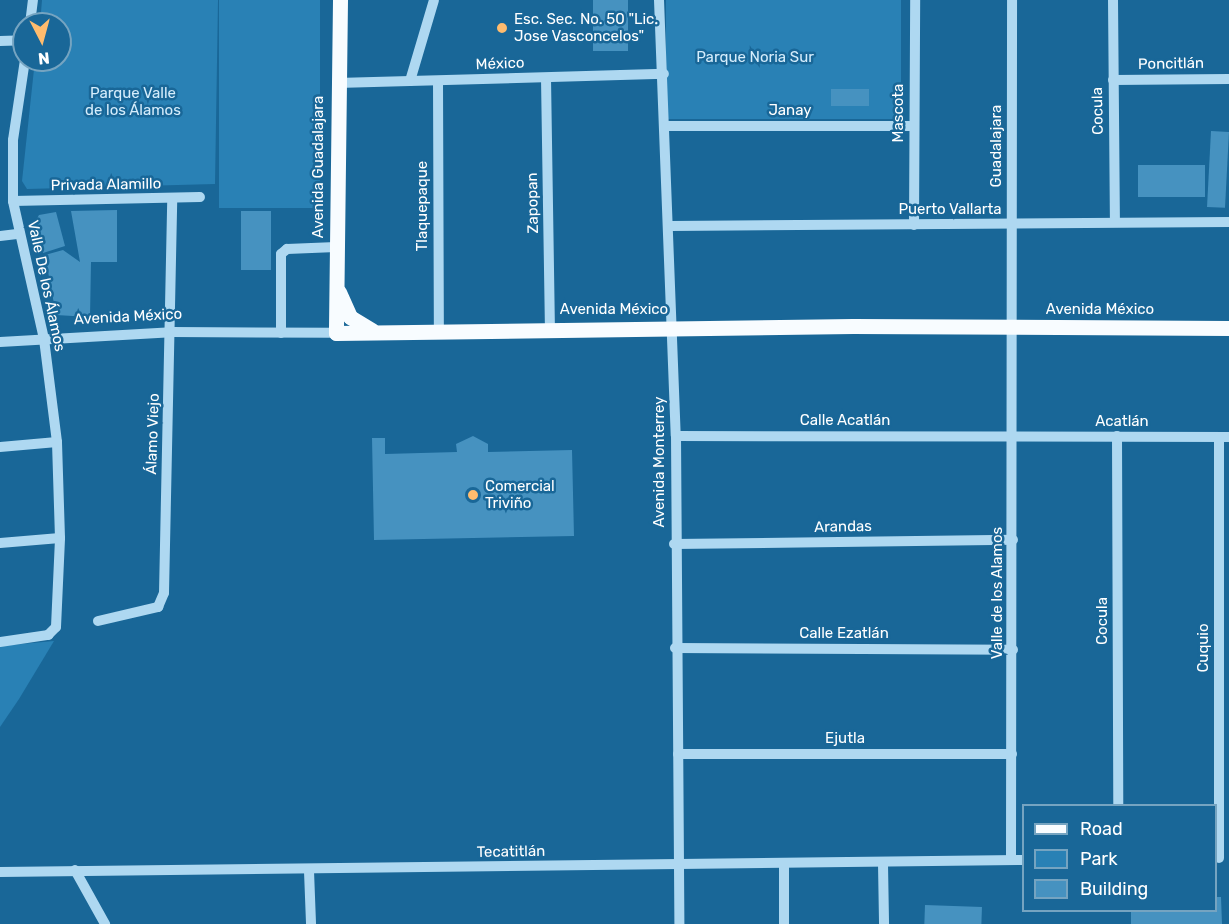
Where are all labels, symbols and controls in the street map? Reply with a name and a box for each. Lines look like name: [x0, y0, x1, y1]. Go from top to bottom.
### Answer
place label: Esc. Sec. No. 50 "Lic. Jose Vasconcelos": [514, 10, 658, 45]
north arrow: [12, 12, 72, 72]
marker: Esc. Sec. No. 50 "Lic. Jose Vasconcelos": [495, 21, 509, 35]
text: N: [37, 48, 50, 68]
park label: Parque Noria Sur: [696, 49, 814, 67]
street label: México: [475, 54, 525, 74]
street label: Poncitlán: [1138, 54, 1204, 74]
park label: Parque Valle de los Álamos: [85, 84, 181, 119]
street label: Mascota: [890, 84, 908, 142]
street label: Cocula: [1089, 87, 1107, 135]
street label: Avenida Guadalajara: [310, 96, 328, 238]
street label: Janay: [768, 102, 812, 120]
street label: Guadalajara: [988, 105, 1006, 187]
street label: Tlaquepaque: [414, 161, 432, 251]
street label: Zapopan: [523, 172, 543, 234]
street label: Privada Alamillo: [50, 175, 162, 195]
street label: Puerto Vallarta: [898, 201, 1002, 219]
street label: Valle De los Álamos: [23, 219, 69, 353]
street label: Avenida México: [560, 301, 668, 319]
street label: Avenida México: [1046, 301, 1154, 319]
street label: Avenida México: [73, 305, 183, 329]
street label: Álamo Viejo: [143, 393, 163, 475]
street label: Avenida Monterrey: [651, 396, 669, 528]
street label: Calle Acatlán: [800, 412, 890, 430]
street label: Acatlán: [1095, 413, 1149, 431]
place label: Comercial Triviño: [485, 477, 555, 512]
marker: Comercial Triviño: [466, 488, 480, 502]
street label: Arandas: [814, 517, 872, 537]
street label: Valle de los Alamos: [989, 527, 1007, 659]
street label: Cocula: [1094, 597, 1112, 645]
street label: Cuquio: [1195, 623, 1213, 673]
street label: Calle Ezatlán: [799, 625, 889, 643]
street label: Ejutla: [825, 730, 865, 748]
legend: [1022, 804, 1217, 912]
text: Road: [1080, 818, 1123, 840]
street label: Tecatitlán: [477, 842, 545, 862]
text: Park: [1080, 848, 1117, 870]
text: Building: [1080, 878, 1148, 900]

